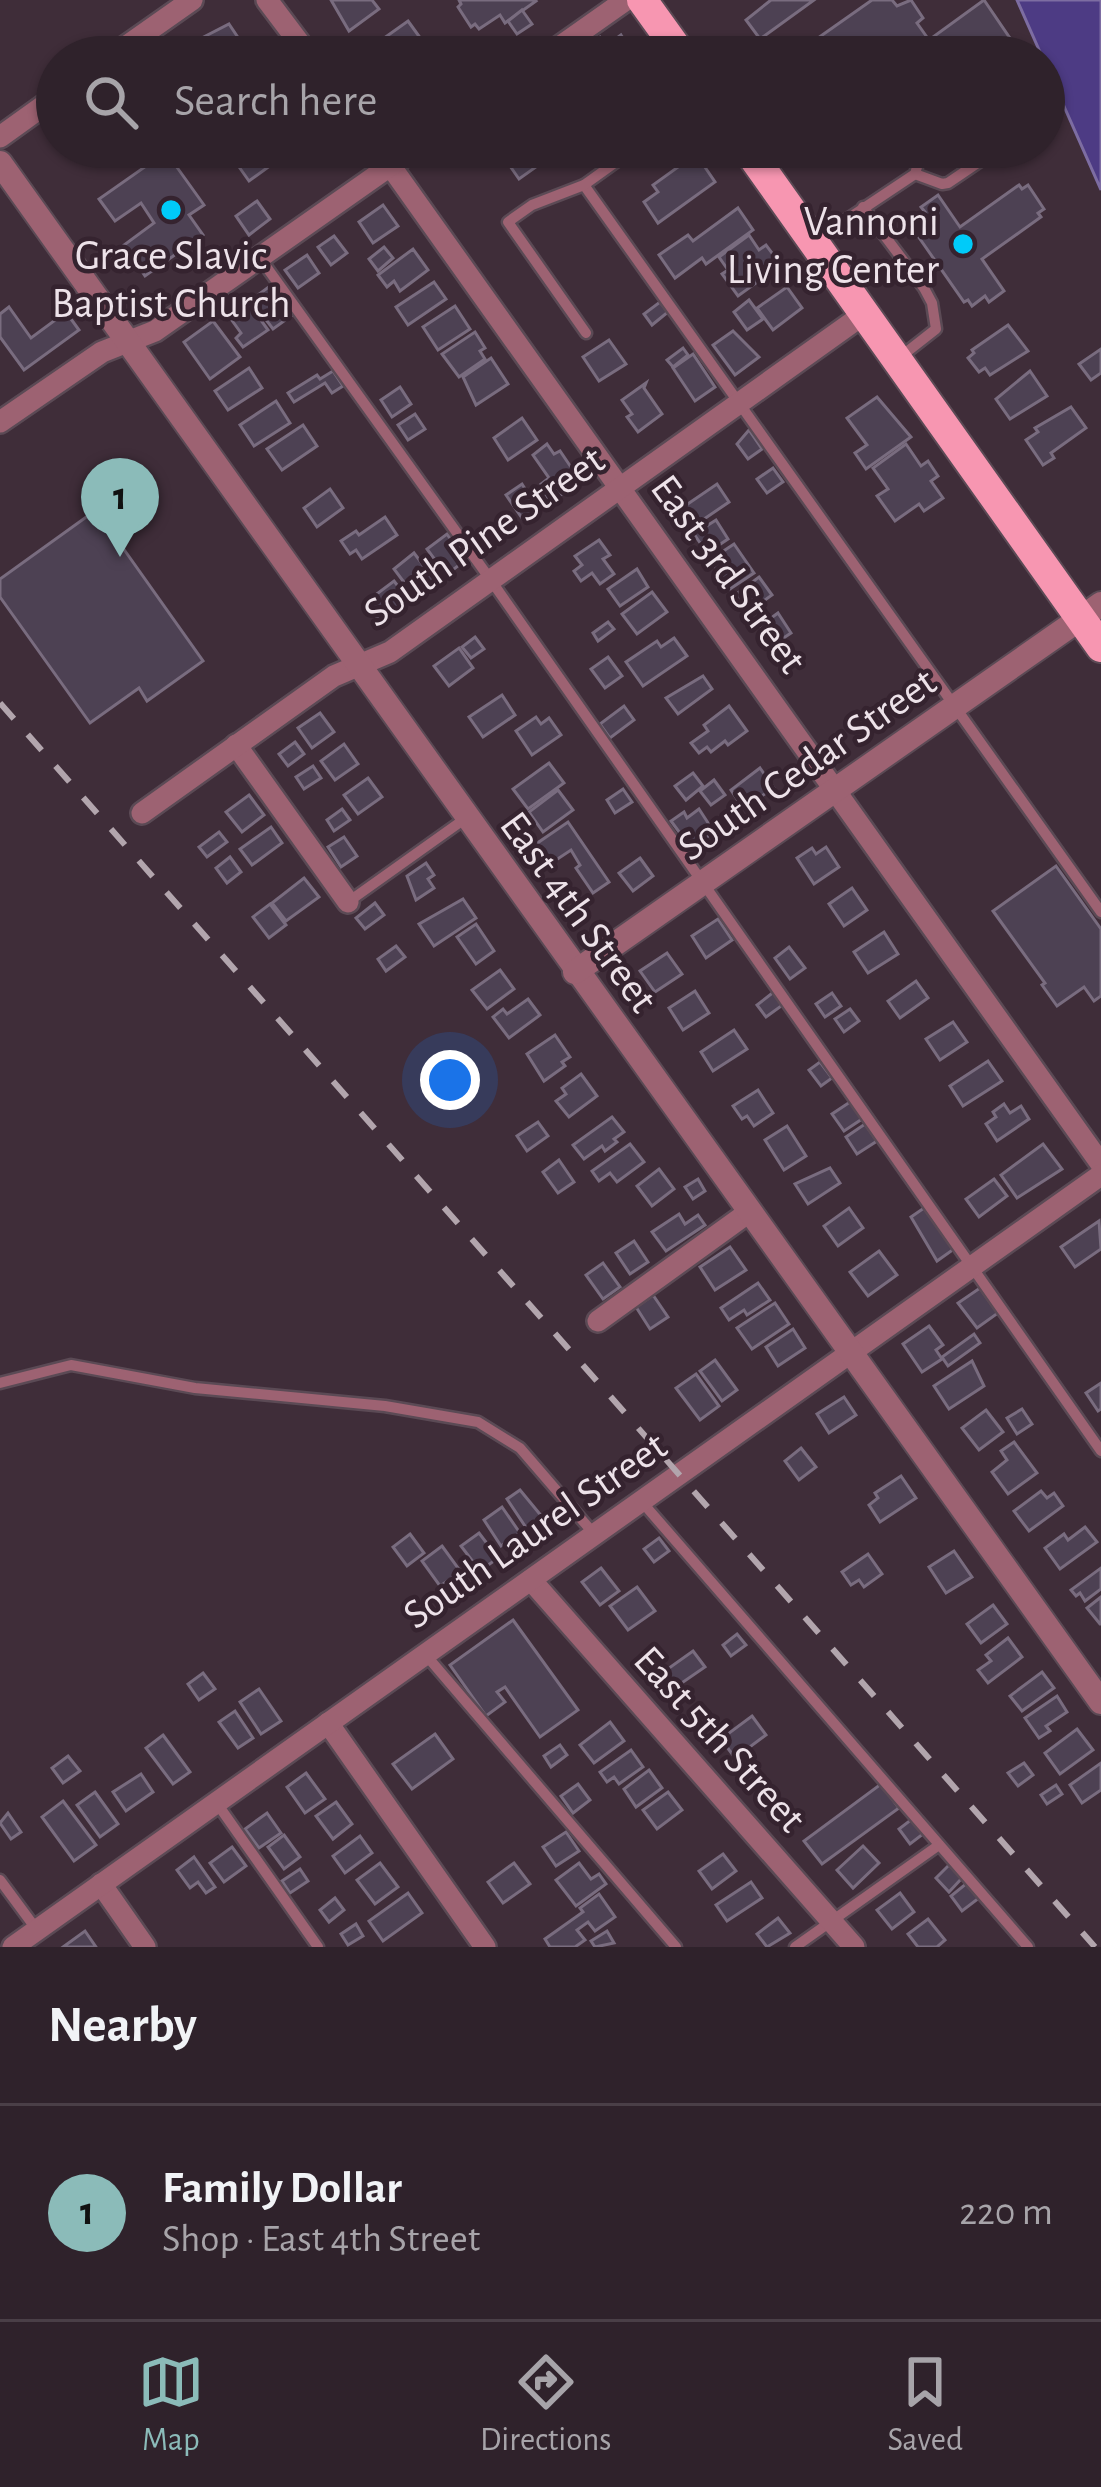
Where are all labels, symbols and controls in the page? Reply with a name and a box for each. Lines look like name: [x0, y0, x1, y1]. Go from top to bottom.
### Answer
search box: [36, 36, 1065, 168]
icon: search: [78, 69, 144, 135]
text: Search here: [174, 79, 377, 124]
marker: Grace Slavic Baptist Church: [158, 197, 184, 223]
place label: Vannoni Living Center: [727, 201, 939, 291]
marker: Vannoni Living Center: [950, 231, 976, 257]
place label: Grace Slavic Baptist Church: [52, 235, 290, 325]
street label: South Pine Street: [357, 439, 612, 635]
pin: 1: [81, 458, 159, 557]
street label: East 3rd Street: [643, 468, 814, 681]
street label: South Cedar Street: [671, 660, 944, 869]
street label: East 4th Street: [492, 804, 665, 1020]
your location: [420, 1050, 480, 1110]
street label: South Laurel Street: [396, 1424, 674, 1637]
street label: East 5th Street: [626, 1639, 813, 1840]
text: Nearby: [48, 2000, 197, 2051]
text: Family Dollar: [162, 2166, 402, 2211]
text: 1: [80, 2193, 94, 2232]
text: 220 m: [959, 2193, 1053, 2232]
text: Shop · East 4th Street: [162, 2220, 480, 2259]
tab: Map: [138, 2349, 204, 2461]
tab: Directions: [480, 2349, 611, 2461]
tab: Saved: [887, 2349, 963, 2461]

